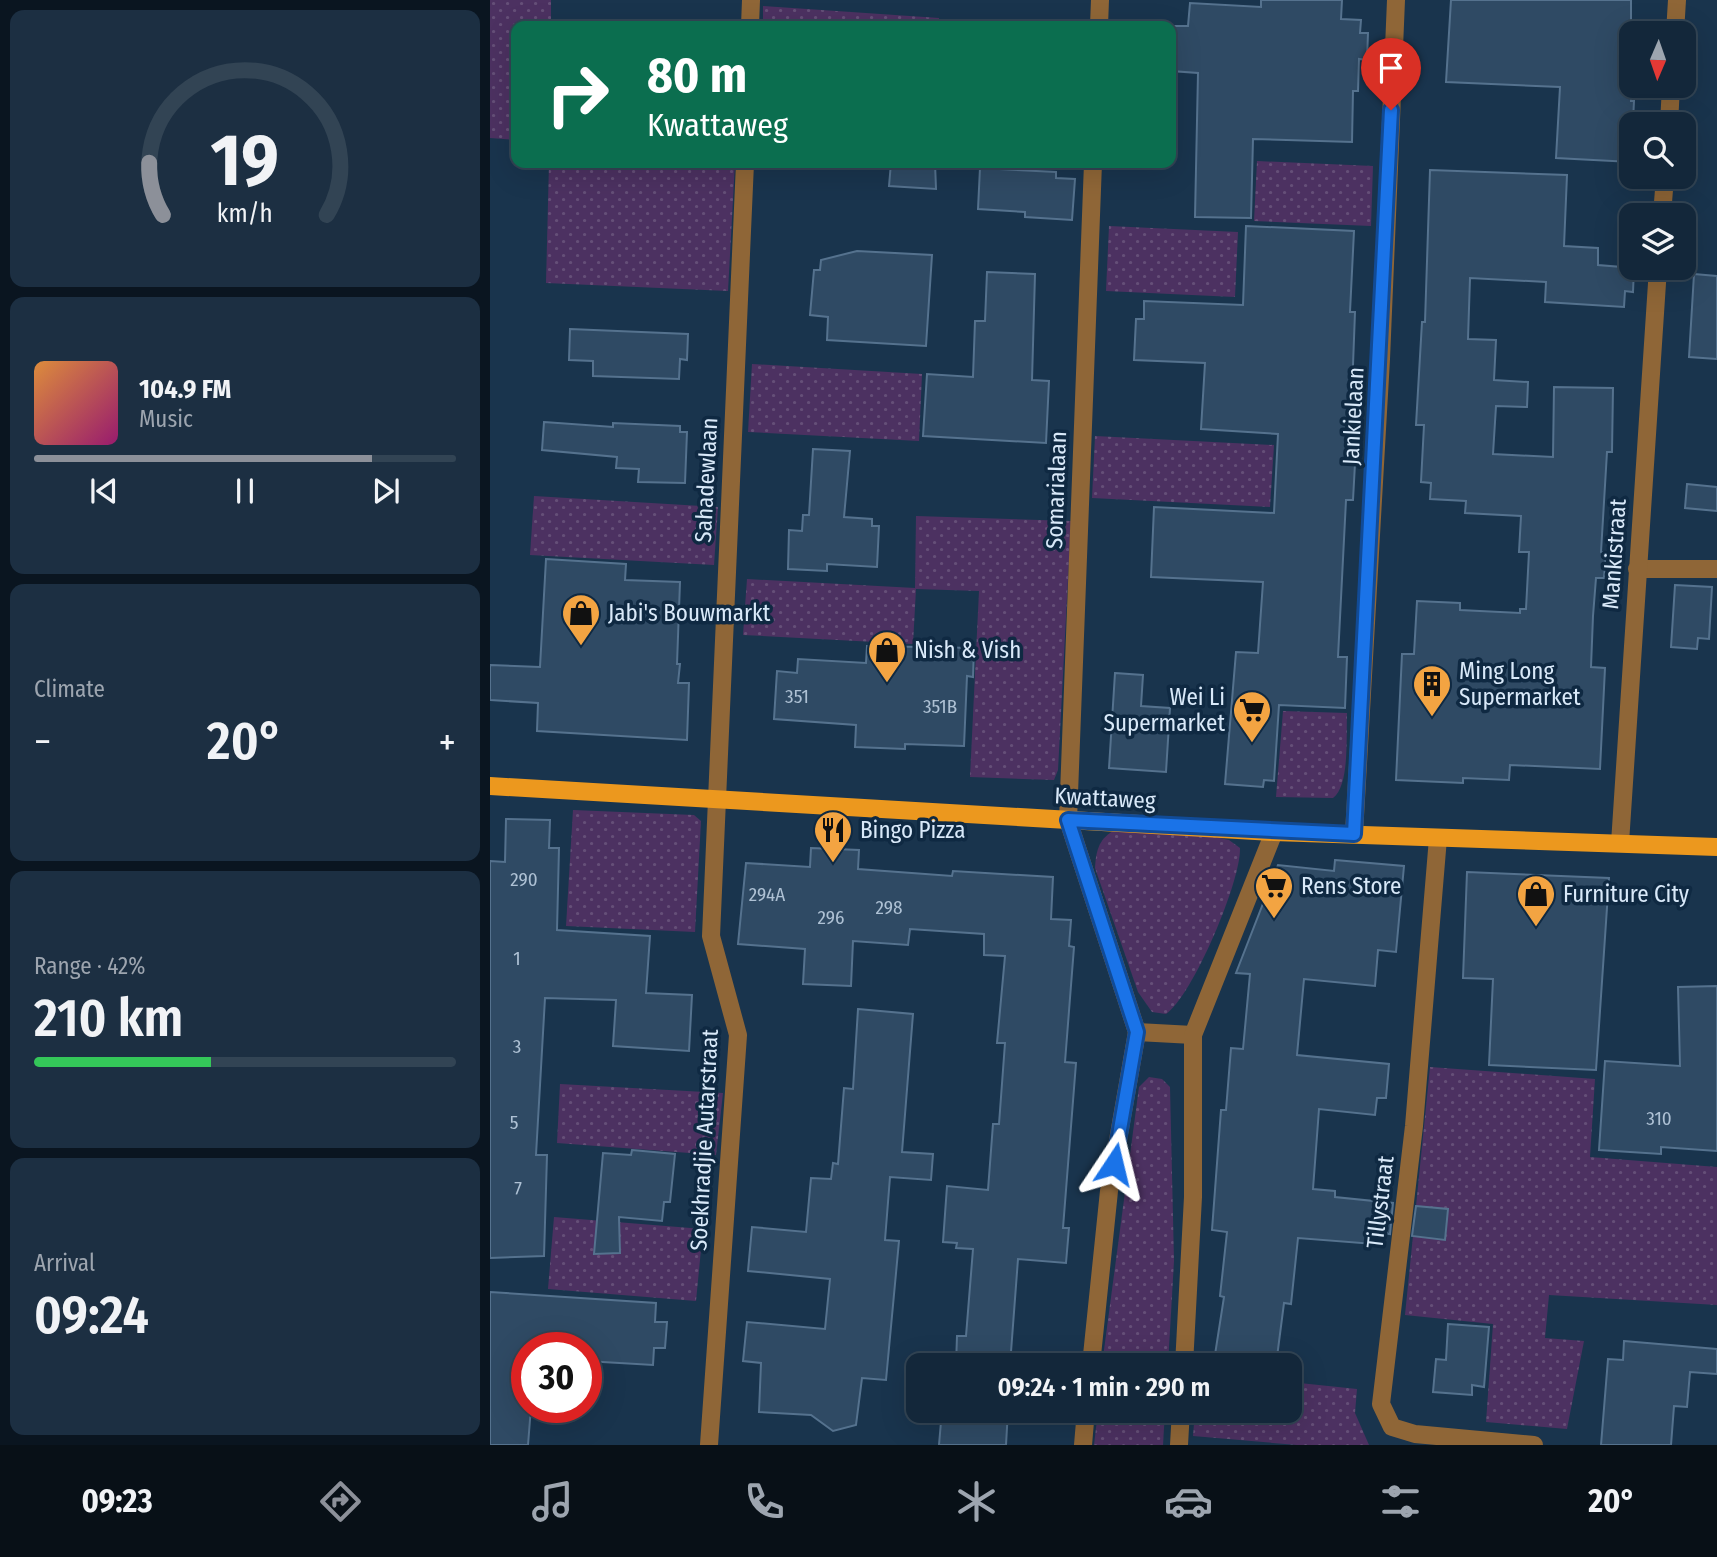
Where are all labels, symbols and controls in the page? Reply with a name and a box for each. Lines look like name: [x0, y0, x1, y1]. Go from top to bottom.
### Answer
north arrow: [1619, 21, 1696, 98]
map controls: [1619, 21, 1696, 280]
pin: [1361, 38, 1421, 110]
text: 80 m: [647, 46, 747, 105]
icon: right: [532, 49, 623, 140]
icon: arrive: [1372, 49, 1410, 87]
text: Kwattaweg: [647, 106, 788, 144]
button: search: [1619, 112, 1696, 189]
text: 19: [211, 117, 279, 204]
text: km/h: [217, 198, 273, 228]
button: layers: [1619, 203, 1696, 280]
street label: Jankielaan: [1336, 366, 1370, 466]
text: 104.9 FM: [139, 374, 231, 405]
text: Music: [139, 405, 193, 433]
street label: Sahadewlaan: [689, 417, 723, 543]
street label: Somarialaan: [1040, 431, 1072, 549]
icon: previous: [85, 472, 123, 510]
icon: pause: [226, 472, 264, 510]
icon: next: [367, 472, 405, 510]
street label: Mankistraat: [1596, 497, 1632, 610]
shop icon: Jabi's Bouwmarkt: [560, 592, 602, 647]
place label: Jabi's Bouwmarkt: [608, 599, 771, 627]
shop icon: Nish & Vish: [866, 629, 908, 684]
place label: Nish & Vish: [914, 636, 1021, 664]
place label: Ming Long Supermarket: [1459, 657, 1581, 711]
building icon: Ming Long Supermarket: [1411, 663, 1453, 718]
text: Climate: [34, 675, 105, 703]
place label: Wei Li Supermarket: [1104, 683, 1225, 737]
house number: 351: [785, 685, 809, 708]
supermarket icon: Wei Li Supermarket: [1231, 689, 1273, 744]
house number: 351B: [923, 695, 957, 718]
text: 20°: [207, 710, 283, 773]
text: −: [34, 719, 51, 765]
text: +: [439, 719, 456, 765]
street label: Kwattaweg: [1054, 781, 1157, 815]
restaurant icon: Bingo Pizza: [812, 809, 854, 864]
place label: Bingo Pizza: [860, 816, 965, 844]
supermarket icon: Rens Store: [1253, 865, 1295, 920]
house number: 290: [510, 868, 538, 891]
place label: Rens Store: [1301, 872, 1401, 900]
shop icon: Furniture City: [1515, 873, 1557, 928]
place label: Furniture City: [1563, 880, 1690, 908]
house number: 294A: [749, 883, 785, 906]
house number: 298: [876, 896, 902, 919]
house number: 296: [818, 906, 844, 929]
house number: 1: [513, 947, 521, 970]
text: Range · 42%: [34, 952, 145, 980]
text: 210 km: [34, 987, 183, 1050]
street label: Soekhradjie Autarstraat: [684, 1028, 724, 1252]
house number: 3: [513, 1035, 521, 1058]
house number: 310: [1646, 1107, 1672, 1130]
house number: 5: [510, 1111, 518, 1134]
position arrow: [1077, 1127, 1151, 1201]
street label: Tillystraat: [1360, 1154, 1400, 1250]
house number: 7: [514, 1177, 522, 1200]
text: Arrival: [34, 1249, 95, 1277]
text: 09:24: [34, 1284, 149, 1347]
speed limit sign: 30: [511, 1332, 602, 1423]
text: 09:24 · 1 min · 290 m: [998, 1372, 1210, 1403]
icon: directions: [316, 1477, 365, 1526]
icon: music: [528, 1477, 577, 1526]
icon: phone: [740, 1477, 789, 1526]
icon: climate: [952, 1477, 1001, 1526]
icon: car: [1164, 1477, 1213, 1526]
icon: filters: [1376, 1477, 1425, 1526]
text: 09:23: [82, 1482, 153, 1520]
text: 20°: [1588, 1482, 1635, 1520]

